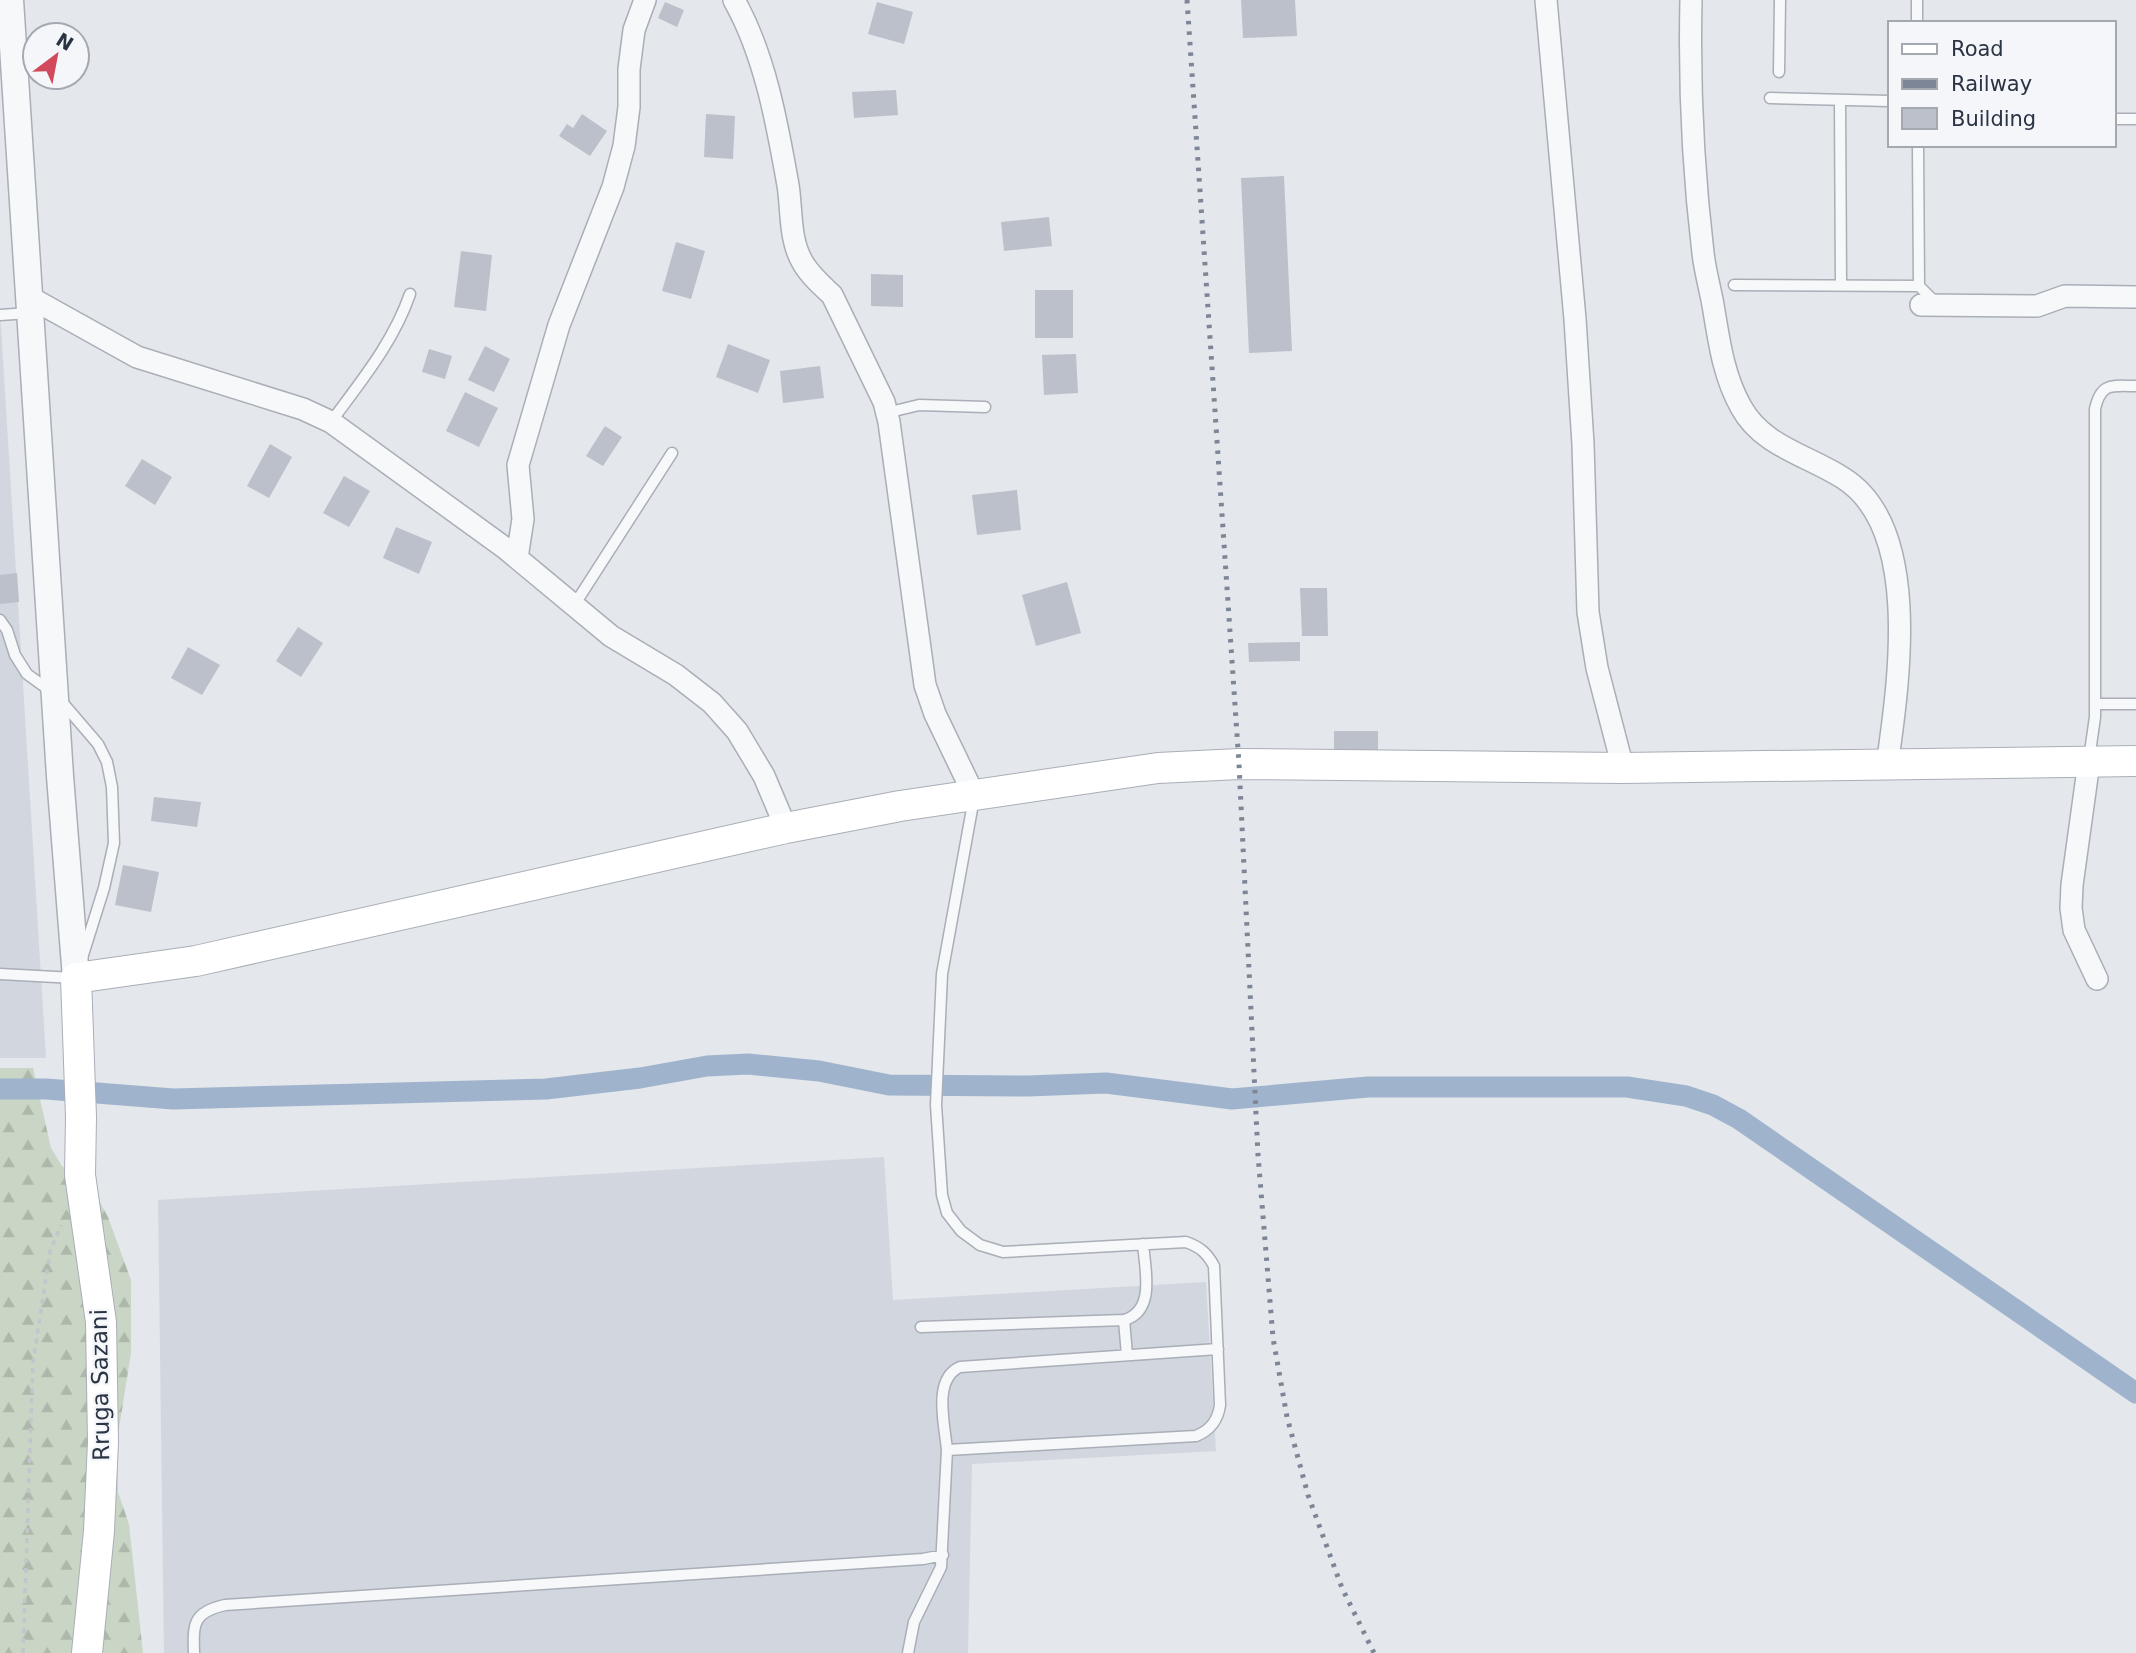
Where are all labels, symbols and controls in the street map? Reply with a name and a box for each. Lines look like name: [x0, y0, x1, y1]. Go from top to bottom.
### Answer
north arrow: [21, 21, 91, 91]
legend: [1888, 21, 2115, 147]
text: N: [52, 28, 78, 55]
text: Road: [1951, 37, 2004, 61]
text: Railway: [1951, 72, 2032, 96]
text: Building: [1951, 107, 2036, 131]
street label: Rruga Sazani: [86, 1309, 114, 1461]

